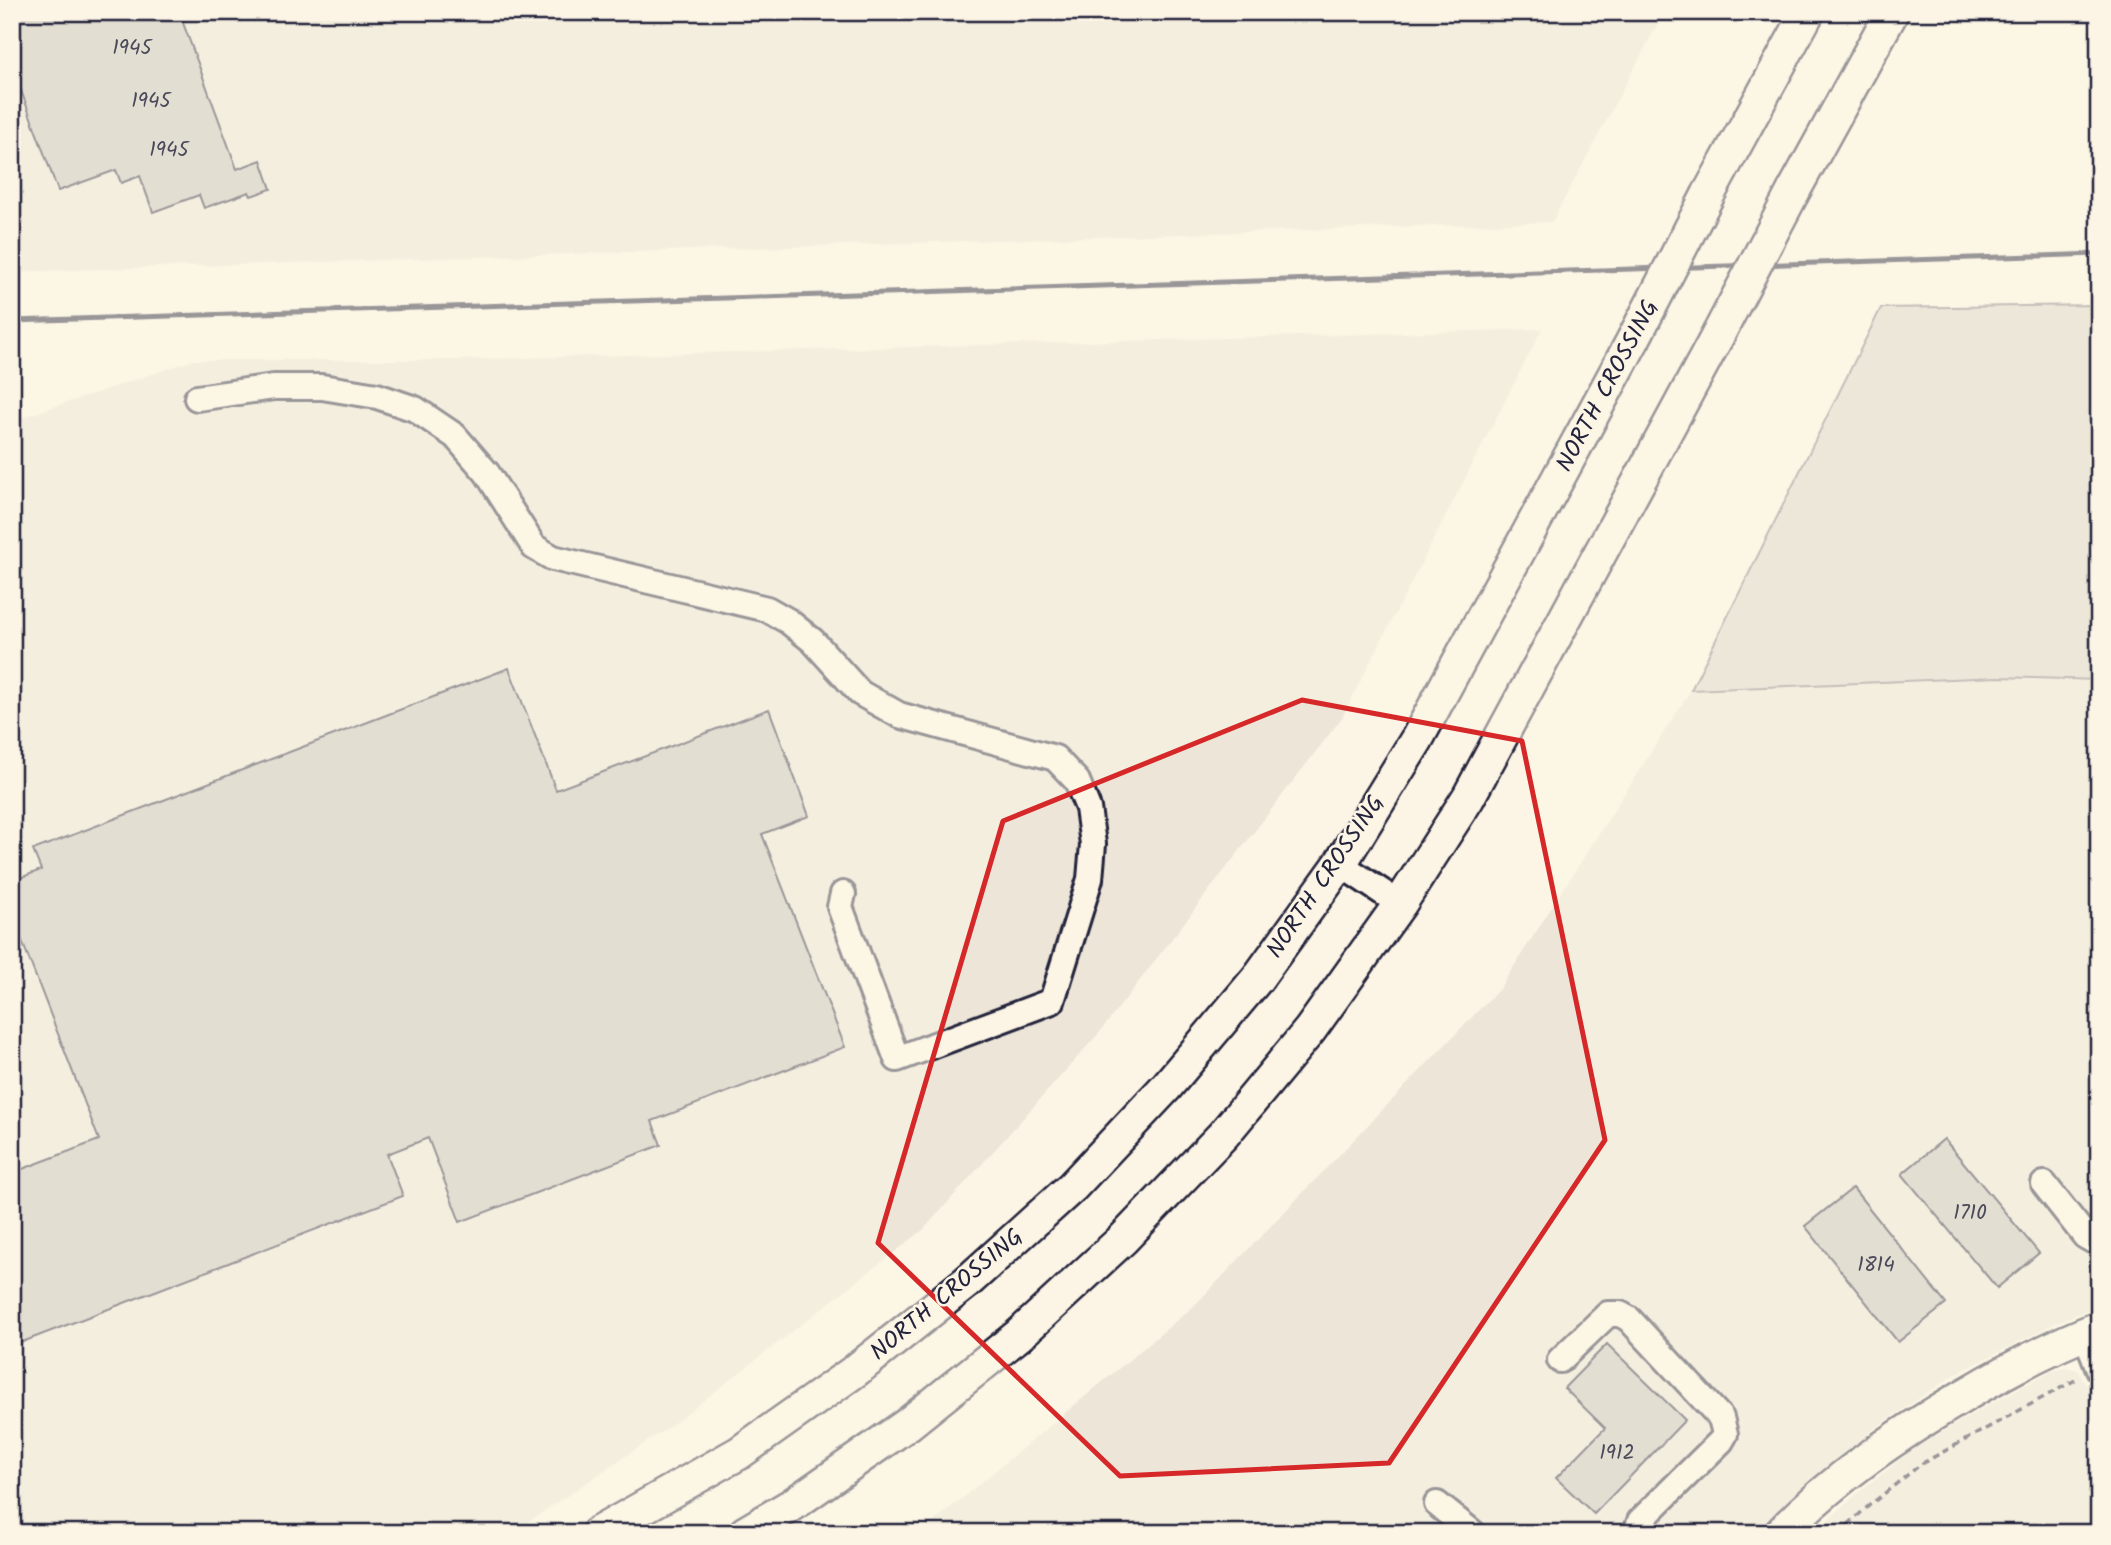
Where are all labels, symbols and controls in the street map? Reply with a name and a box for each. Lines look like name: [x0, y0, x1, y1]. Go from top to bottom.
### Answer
house number: 1945: [112, 32, 154, 65]
house number: 1945: [131, 85, 173, 118]
house number: 1945: [149, 134, 191, 167]
street label: NORTH CROSSING: [1546, 293, 1670, 479]
street label: NORTH CROSSING: [1257, 787, 1395, 967]
house number: 1710: [1953, 1197, 1987, 1230]
street label: NORTH CROSSING: [862, 1219, 1032, 1371]
house number: 1814: [1857, 1249, 1895, 1282]
house number: 1912: [1599, 1437, 1635, 1470]

